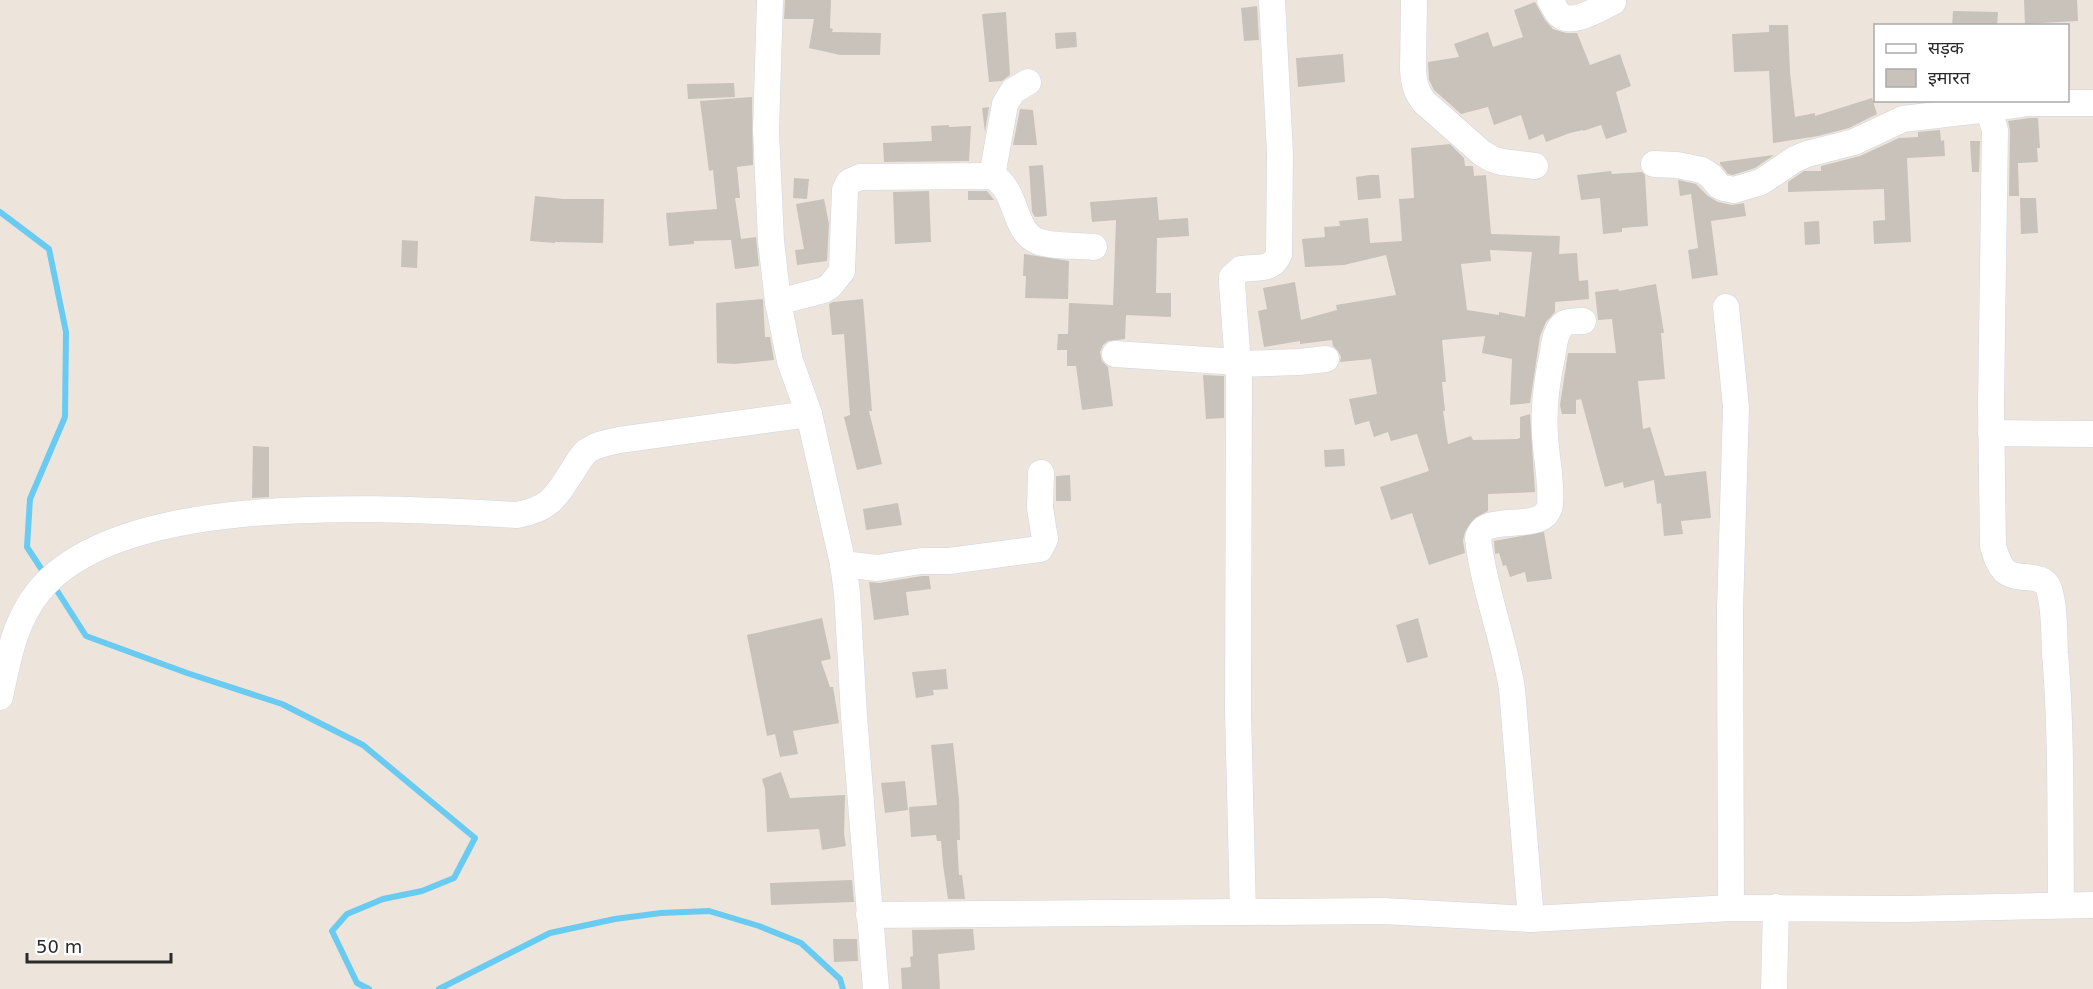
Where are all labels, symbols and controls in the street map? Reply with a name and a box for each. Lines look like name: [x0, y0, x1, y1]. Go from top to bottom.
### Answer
legend: [1874, 24, 2069, 102]
text: सड़क: [1928, 37, 1965, 58]
text: इमारत: [1928, 67, 1971, 88]
scale bar: [27, 926, 171, 964]
text: 50 m: [36, 936, 82, 957]

